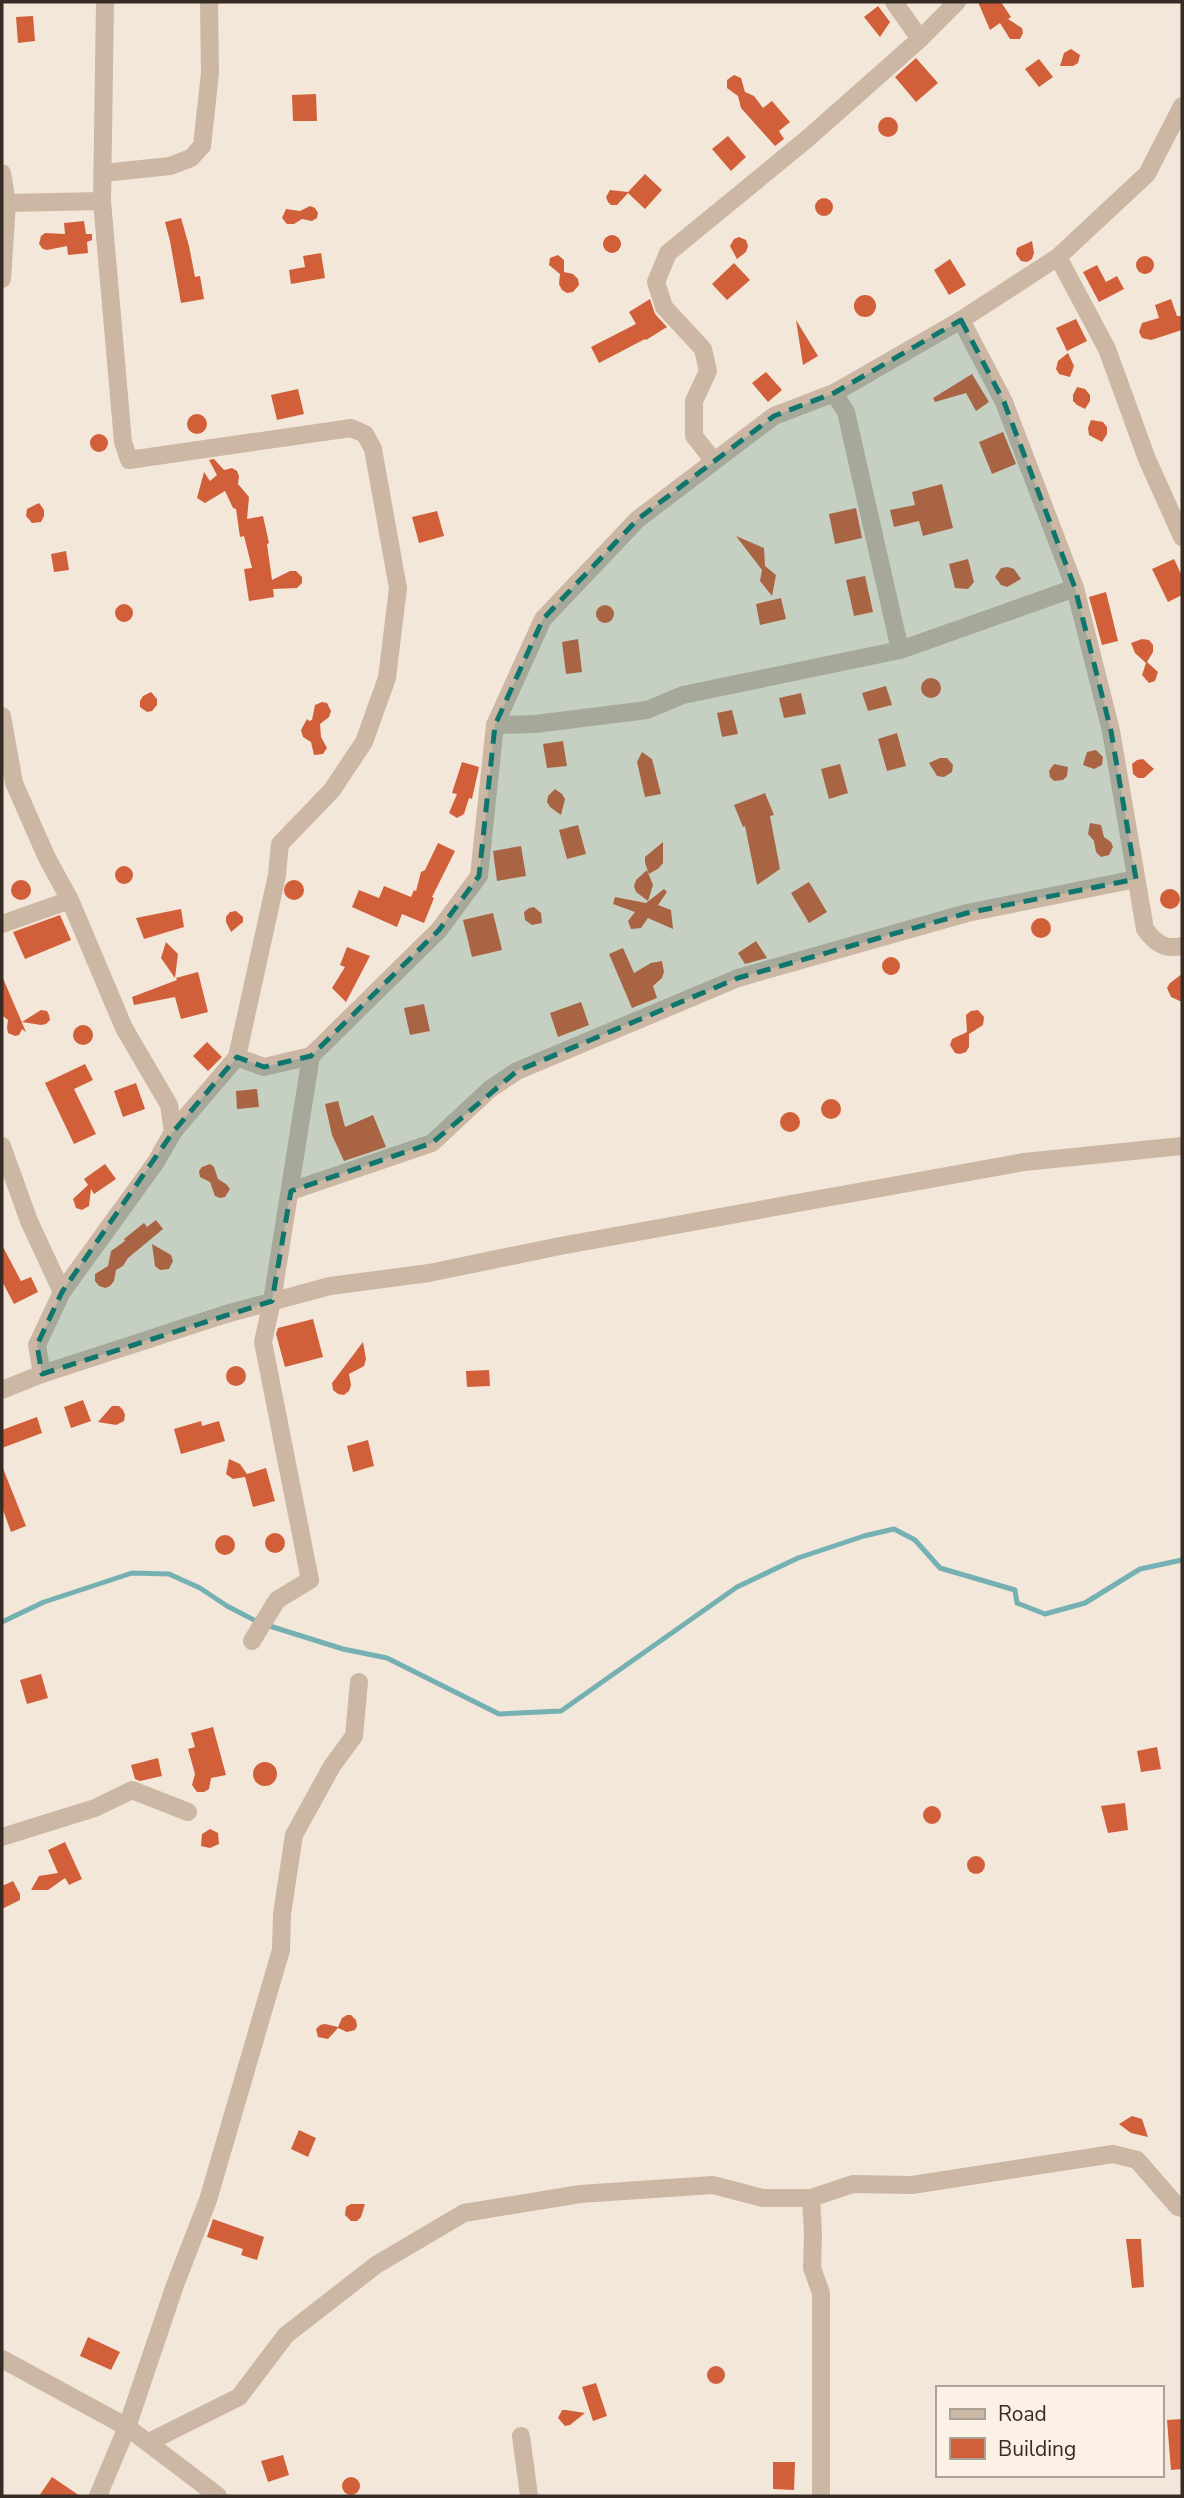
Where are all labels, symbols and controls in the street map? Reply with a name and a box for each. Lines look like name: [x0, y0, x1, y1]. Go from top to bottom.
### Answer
legend: [936, 2386, 1163, 2477]
text: Road: [998, 2400, 1047, 2428]
text: Building: [998, 2435, 1076, 2463]

